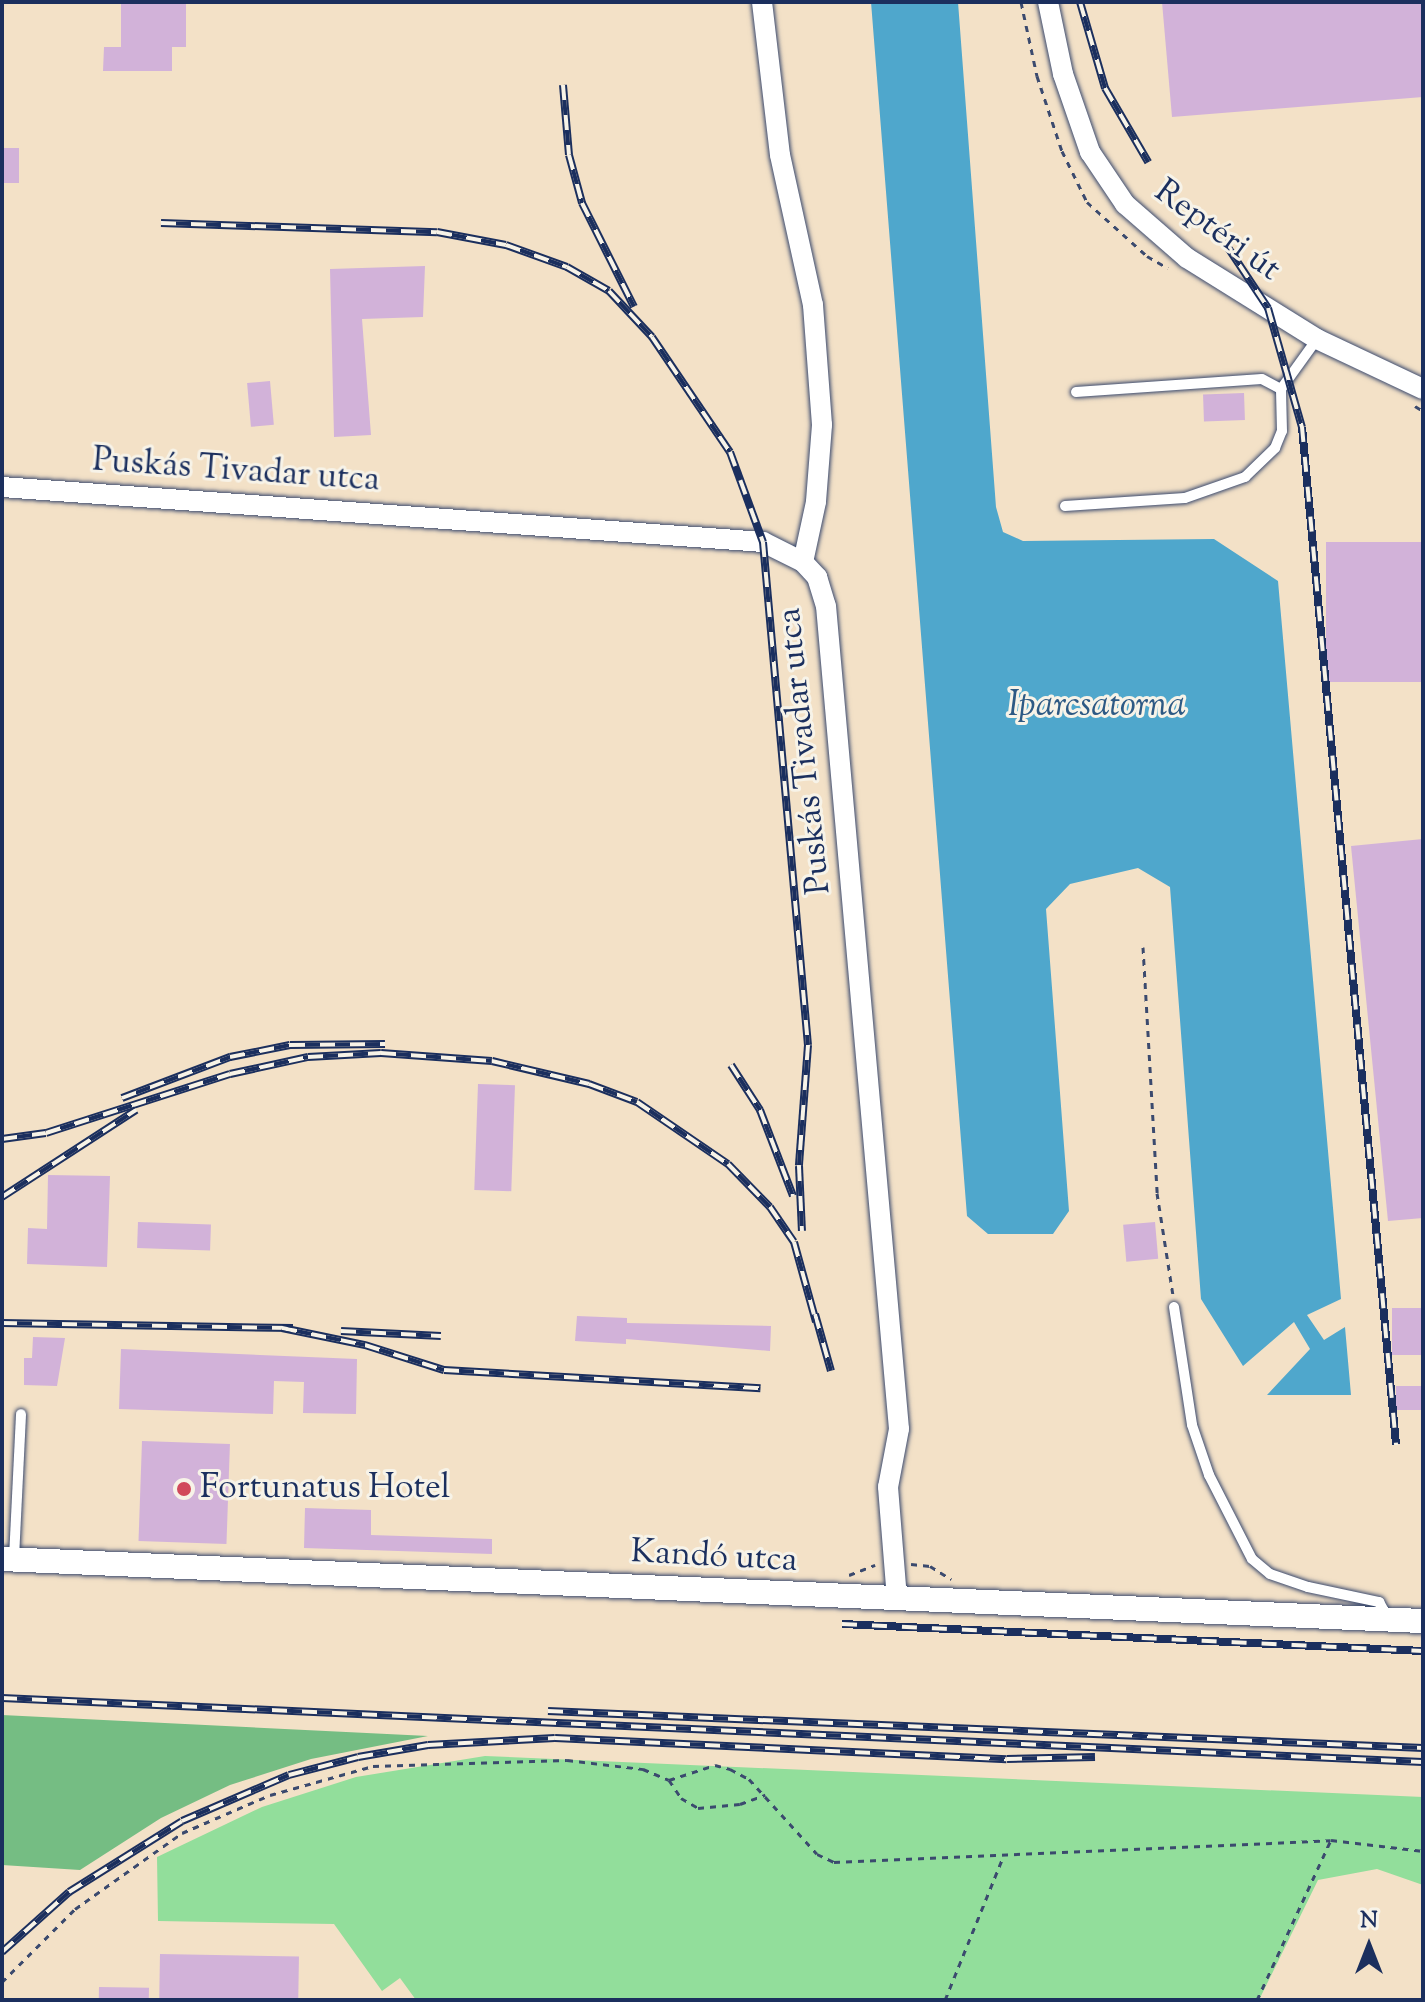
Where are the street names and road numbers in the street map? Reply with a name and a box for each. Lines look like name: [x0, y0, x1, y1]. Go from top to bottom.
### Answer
street label: Reptéri út: [1146, 172, 1288, 290]
street label: Puskás Tivadar utca: [91, 441, 381, 501]
street label: Puskás Tivadar utca: [770, 606, 840, 896]
street label: Kandó utca: [630, 1532, 798, 1582]

